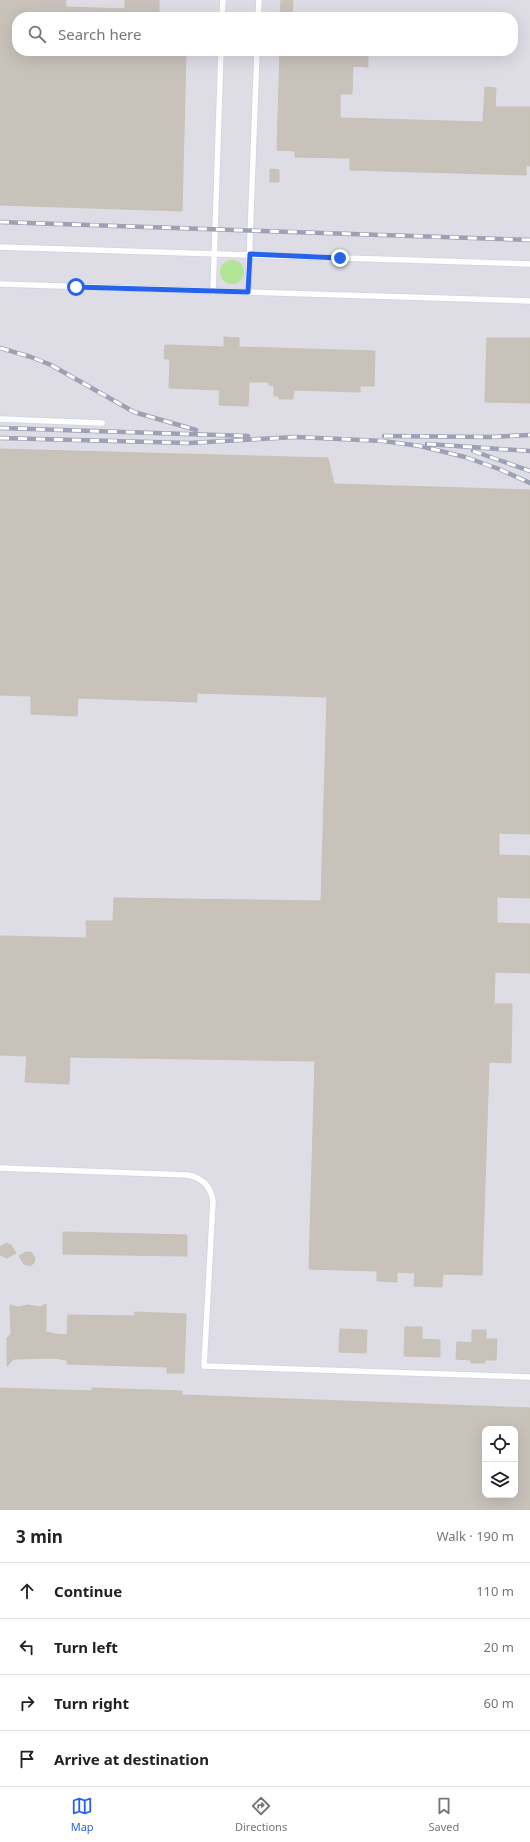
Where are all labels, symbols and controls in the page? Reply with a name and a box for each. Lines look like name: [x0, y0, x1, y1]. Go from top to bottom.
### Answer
search box: [12, 12, 518, 56]
icon: search: [26, 23, 48, 45]
text: Search here: [58, 24, 141, 44]
route end: [331, 249, 349, 267]
route start: [67, 278, 85, 296]
map controls: [482, 1426, 518, 1498]
button: locate: [482, 1426, 518, 1462]
button: layers: [482, 1462, 518, 1498]
text: 3 min: [16, 1525, 63, 1548]
text: Walk · 190 m: [436, 1527, 514, 1545]
icon: ahead: [16, 1580, 38, 1602]
text: Continue: [54, 1581, 122, 1601]
text: 110 m: [476, 1582, 514, 1600]
icon: left: [16, 1636, 38, 1658]
text: Turn left: [54, 1637, 118, 1657]
text: 20 m: [484, 1638, 514, 1656]
icon: right: [16, 1692, 38, 1714]
text: Turn right: [54, 1693, 129, 1713]
text: 60 m: [484, 1694, 514, 1712]
icon: arrive: [16, 1748, 38, 1770]
text: Arrive at destination: [54, 1749, 209, 1769]
tab: Map: [71, 1795, 94, 1834]
tab: Directions: [235, 1795, 287, 1834]
tab: Saved: [429, 1795, 459, 1834]

